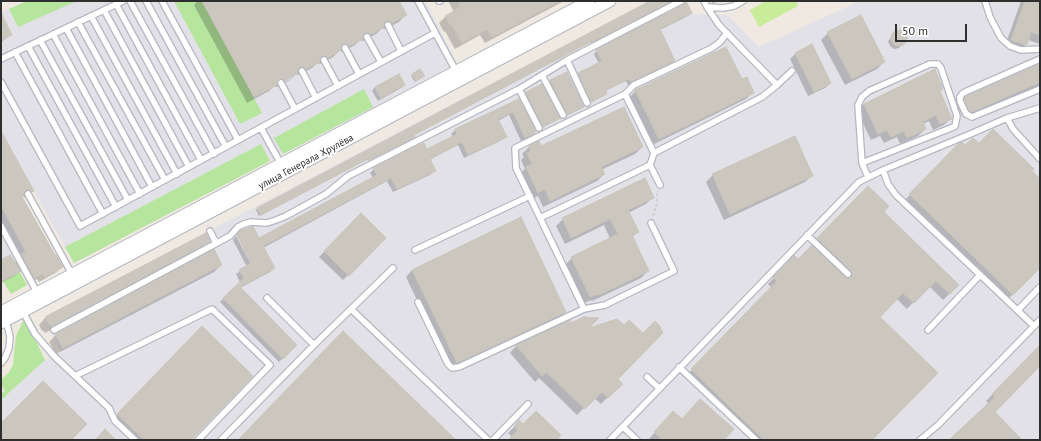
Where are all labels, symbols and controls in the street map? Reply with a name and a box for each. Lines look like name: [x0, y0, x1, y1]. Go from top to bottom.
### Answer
scale bar: [897, 16, 969, 42]
text: 50 m: [902, 23, 928, 38]
street label: улица Генерала Хрулёва: [256, 132, 356, 192]

